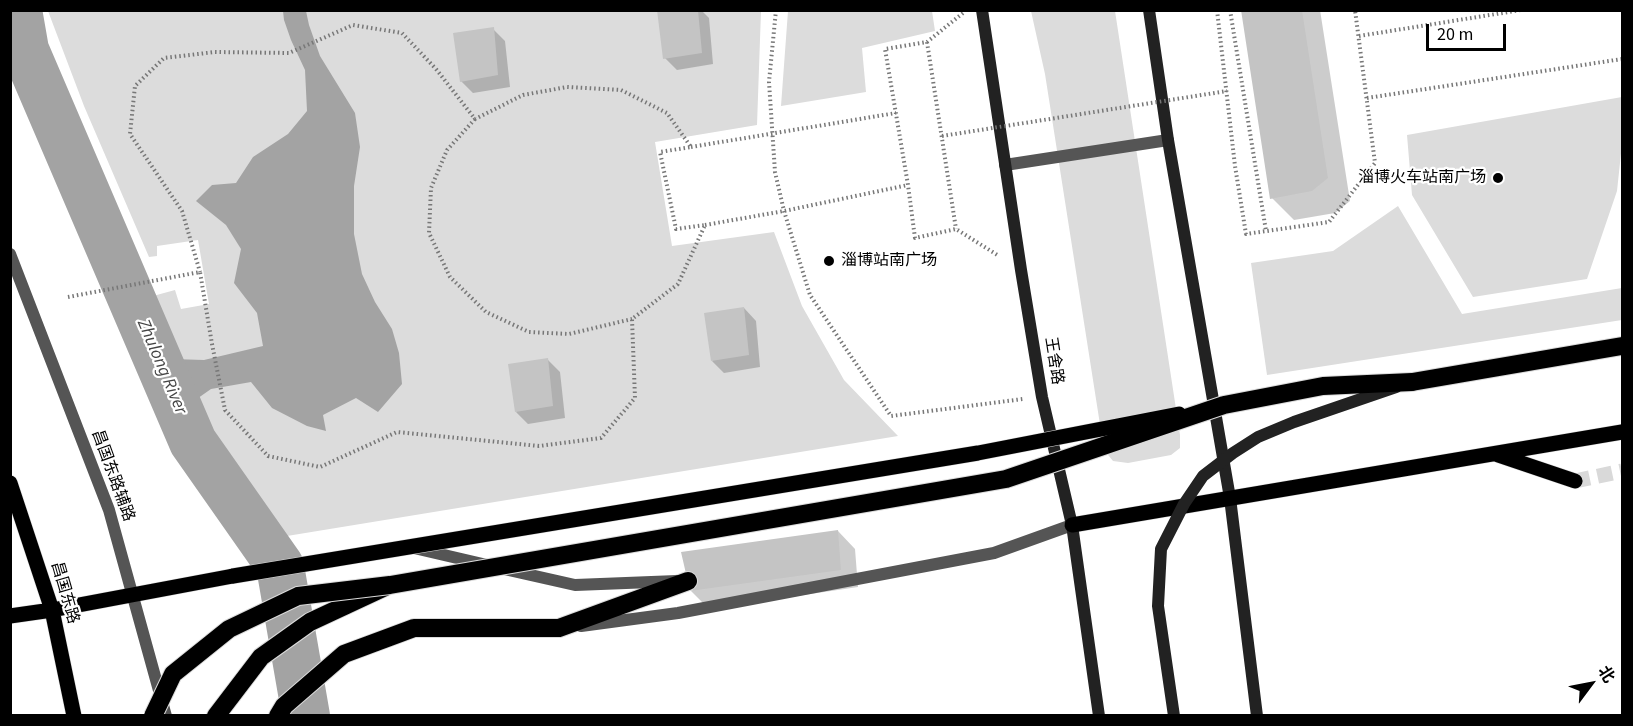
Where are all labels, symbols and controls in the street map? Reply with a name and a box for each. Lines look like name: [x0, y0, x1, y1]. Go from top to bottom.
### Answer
scale bar: [1429, 12, 1508, 50]
text: 20 m: [1437, 22, 1473, 47]
place label: 淄博火车站南广场: [1358, 168, 1486, 188]
marker: 淄博火车站南广场: [1491, 171, 1505, 185]
place label: 淄博站南广场: [841, 251, 937, 271]
marker: 淄博站南广场: [822, 254, 836, 268]
water label: Zhulong River: [131, 316, 191, 418]
street label: 王舍路: [1040, 336, 1066, 386]
street label: 昌国东路辅路: [87, 428, 137, 524]
street label: 昌国东路: [46, 560, 82, 626]
north arrow: [1561, 654, 1621, 714]
text: 北: [1593, 662, 1620, 687]

